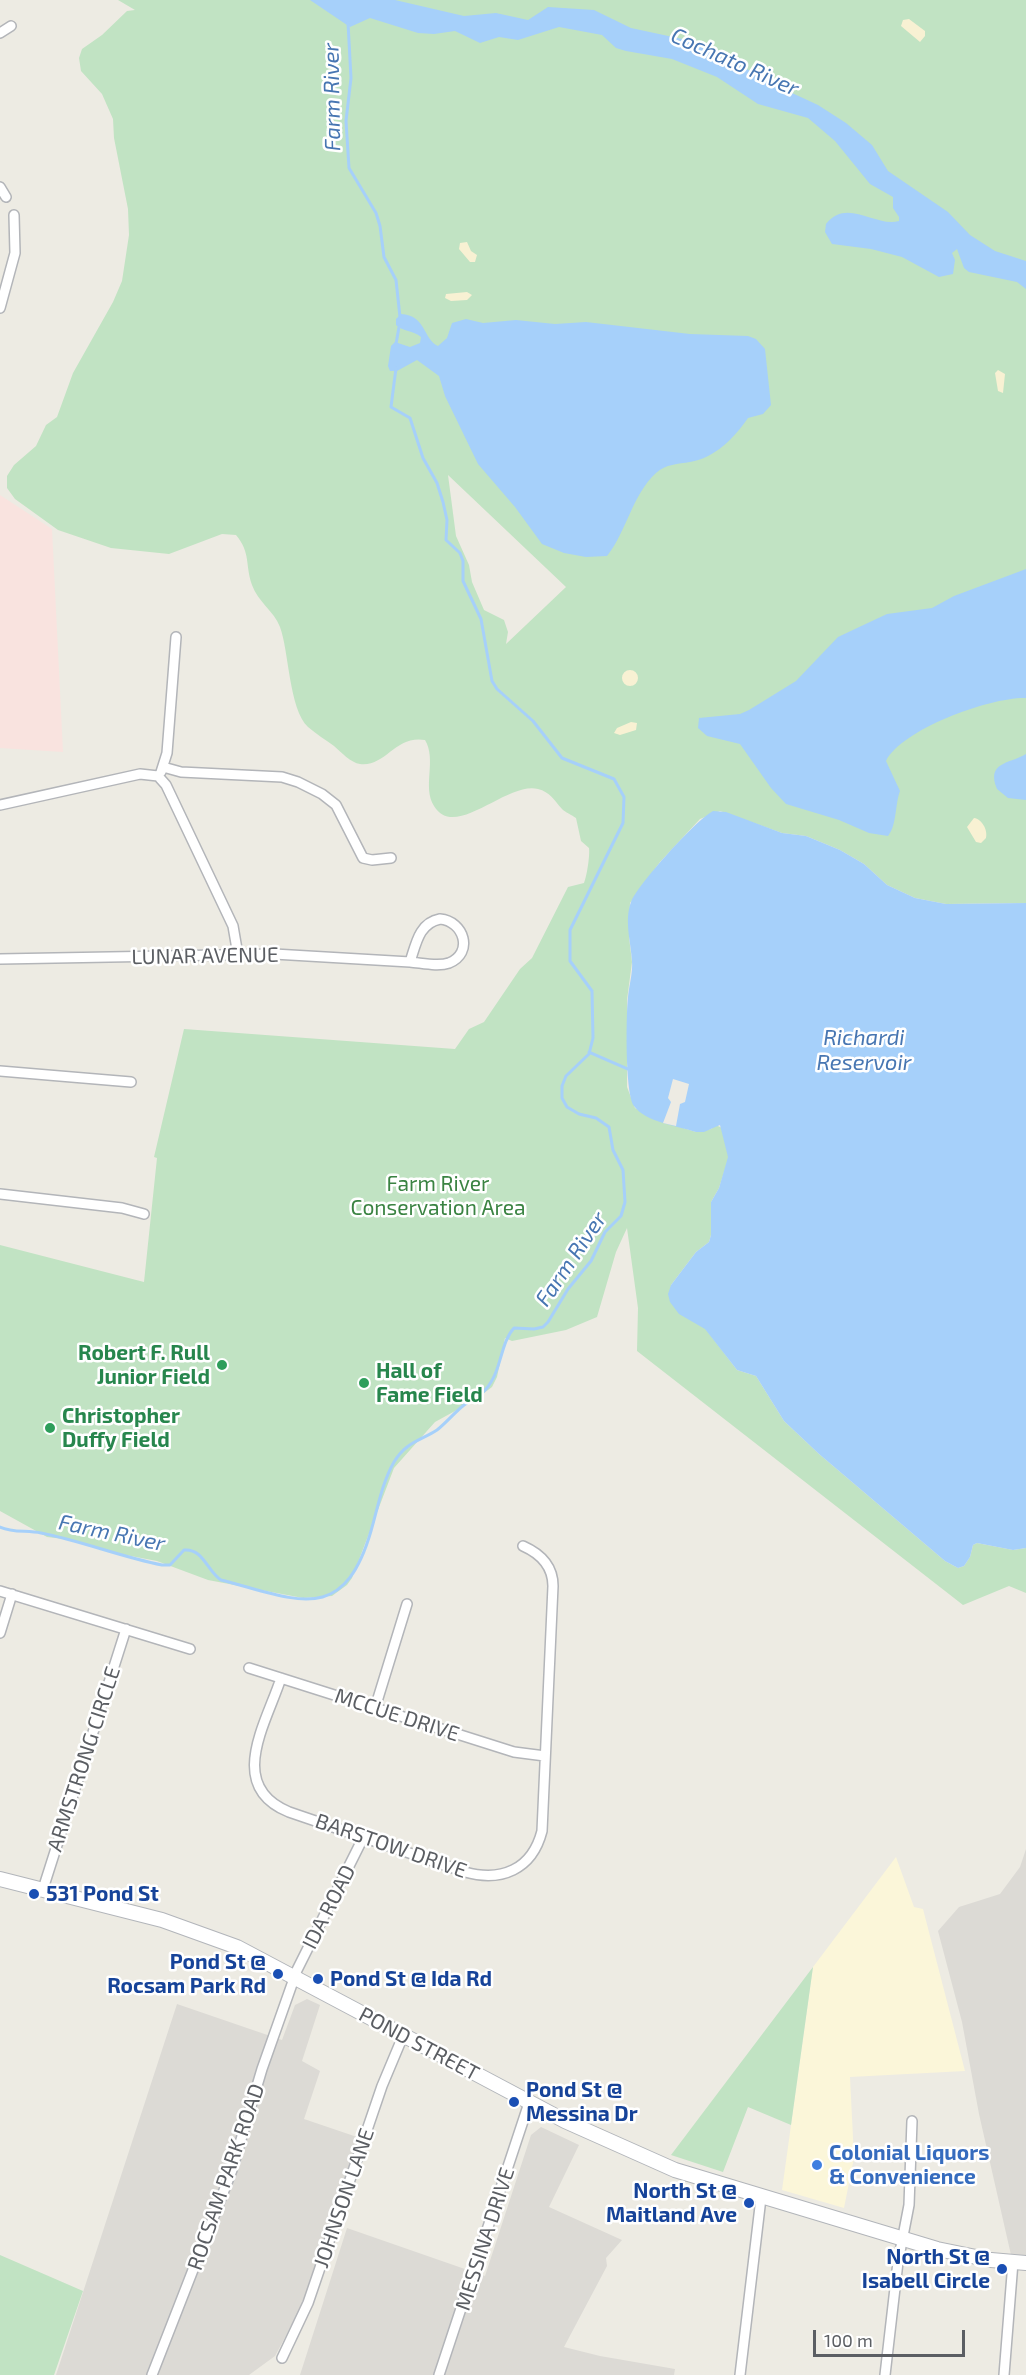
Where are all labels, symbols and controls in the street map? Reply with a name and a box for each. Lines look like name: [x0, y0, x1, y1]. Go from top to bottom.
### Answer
water label: Cochato River: [667, 22, 803, 102]
water label: Farm River: [318, 43, 346, 151]
street label: LUNAR AVENUE: [131, 942, 279, 970]
water label: Richardi Reservoir: [816, 1025, 912, 1076]
park label: Farm River Conservation Area: [350, 1171, 526, 1221]
water label: Farm River: [530, 1207, 612, 1311]
place label: Robert F. Rull Junior Field: [78, 1340, 210, 1390]
marker: Robert F. Rull Junior Field: [215, 1358, 229, 1372]
place label: Hall of Fame Field: [376, 1358, 483, 1408]
marker: Hall of Fame Field: [357, 1376, 371, 1390]
place label: Christopher Duffy Field: [62, 1403, 180, 1453]
marker: Christopher Duffy Field: [43, 1421, 57, 1435]
water label: Farm River: [56, 1509, 168, 1557]
street label: ARMSTRONG CIRCLE: [42, 1663, 126, 1855]
street label: MCCUE DRIVE: [332, 1683, 462, 1747]
street label: BARSTOW DRIVE: [312, 1808, 470, 1884]
street label: IDA ROAD: [297, 1861, 361, 1953]
place label: 531 Pond St: [46, 1881, 159, 1907]
marker: 531 Pond St: [27, 1887, 41, 1901]
place label: Pond St @ Rocsam Park Rd: [107, 1949, 266, 1999]
place label: Pond St @ Ida Rd: [330, 1966, 492, 1992]
marker: Pond St @ Rocsam Park Rd: [271, 1967, 285, 1981]
marker: Pond St @ Ida Rd: [311, 1972, 325, 1986]
street label: POND STREET: [355, 2002, 483, 2086]
place label: Pond St @ Messina Dr: [526, 2077, 638, 2127]
street label: ROCSAM PARK ROAD: [182, 2080, 270, 2274]
marker: Pond St @ Messina Dr: [507, 2095, 521, 2109]
street label: JOHNSON LANE: [308, 2125, 380, 2271]
place label: Colonial Liquors & Convenience: [829, 2140, 989, 2190]
marker: Colonial Liquors & Convenience: [810, 2158, 824, 2172]
street label: MESSINA DRIVE: [450, 2164, 520, 2314]
place label: North St @ Maitland Ave: [606, 2178, 737, 2228]
marker: North St @ Maitland Ave: [742, 2196, 756, 2210]
place label: North St @ Isabell Circle: [862, 2244, 990, 2294]
marker: North St @ Isabell Circle: [995, 2262, 1009, 2276]
scale bar: [816, 2318, 968, 2356]
text: 100 m: [824, 2329, 873, 2351]

